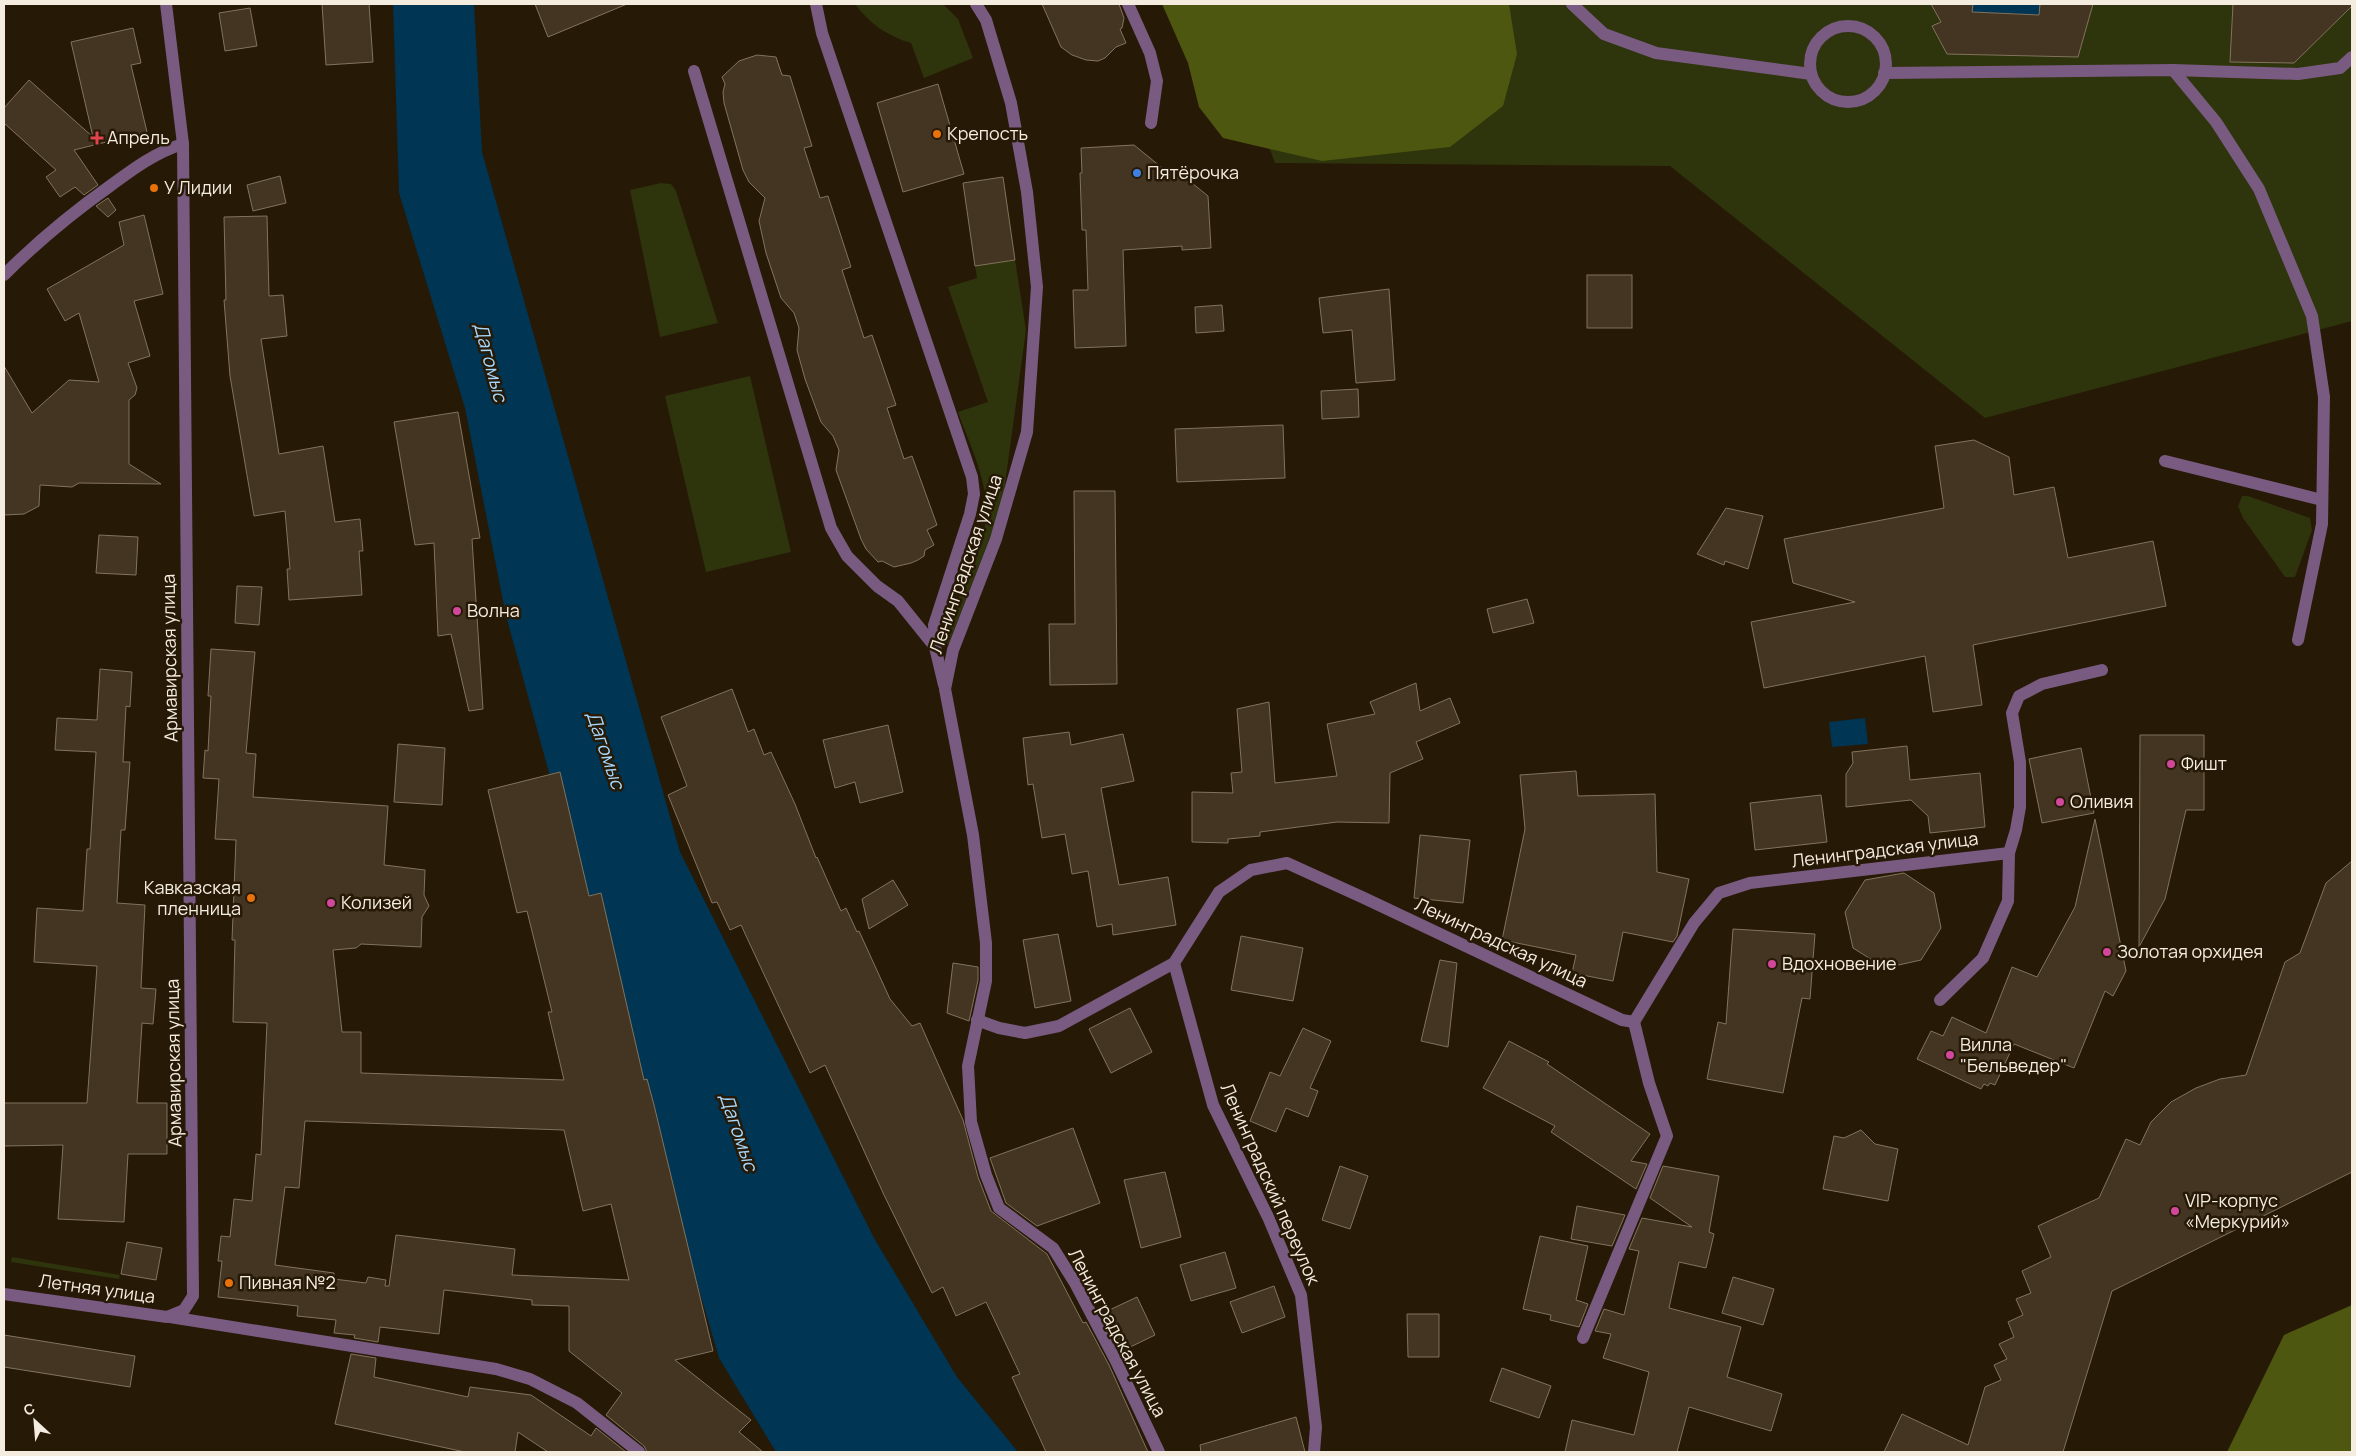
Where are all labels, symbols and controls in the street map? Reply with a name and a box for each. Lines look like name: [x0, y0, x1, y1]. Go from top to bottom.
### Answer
place label: Крепость: [947, 121, 1028, 145]
place label: Апрель: [107, 125, 170, 149]
marker: Крепость: [931, 128, 943, 140]
marker: Апрель: [91, 132, 103, 144]
place label: Пятёрочка: [1147, 160, 1239, 184]
marker: Пятёрочка: [1131, 167, 1143, 179]
place label: У Лидии: [164, 175, 232, 199]
marker: У Лидии: [148, 182, 160, 194]
water label: Дагомыс: [468, 320, 514, 406]
street label: Ленинградская улица: [923, 471, 1007, 656]
street label: Армавирская улица: [156, 574, 182, 742]
place label: Волна: [467, 598, 520, 622]
marker: Волна: [451, 605, 463, 617]
water label: Дагомыс: [581, 708, 632, 794]
place label: Фишт: [2181, 751, 2227, 775]
marker: Фишт: [2165, 758, 2177, 770]
place label: Оливия: [2070, 789, 2133, 813]
marker: Оливия: [2054, 796, 2066, 808]
street label: Ленинградская улица: [1790, 826, 1980, 872]
place label: Кавказская пленница: [144, 875, 241, 920]
place label: Колизей: [341, 890, 412, 914]
marker: Кавказская пленница: [245, 892, 257, 904]
street label: Ленинградская улица: [1411, 892, 1592, 993]
marker: Колизей: [325, 897, 337, 909]
place label: Золотая орхидея: [2117, 939, 2263, 963]
marker: Золотая орхидея: [2101, 946, 2113, 958]
place label: Вдохновение: [1782, 951, 1897, 975]
marker: Вдохновение: [1766, 958, 1778, 970]
street label: Армавирская улица: [160, 979, 186, 1147]
place label: Вилла "Бельведер": [1960, 1032, 2067, 1077]
marker: Вилла "Бельведер": [1944, 1049, 1956, 1061]
street label: Ленинградский переулок: [1216, 1079, 1327, 1289]
water label: Дагомыс: [714, 1090, 765, 1176]
place label: VIP-корпус «Меркурий»: [2185, 1188, 2290, 1233]
marker: VIP-корпус «Меркурий»: [2169, 1205, 2181, 1217]
street label: Ленинградская улица: [1063, 1244, 1173, 1421]
street label: Летняя улица: [37, 1268, 157, 1308]
place label: Пивная №2: [239, 1270, 336, 1294]
marker: Пивная №2: [223, 1277, 235, 1289]
north arrow: [10, 1396, 60, 1446]
text: С: [20, 1398, 38, 1420]

